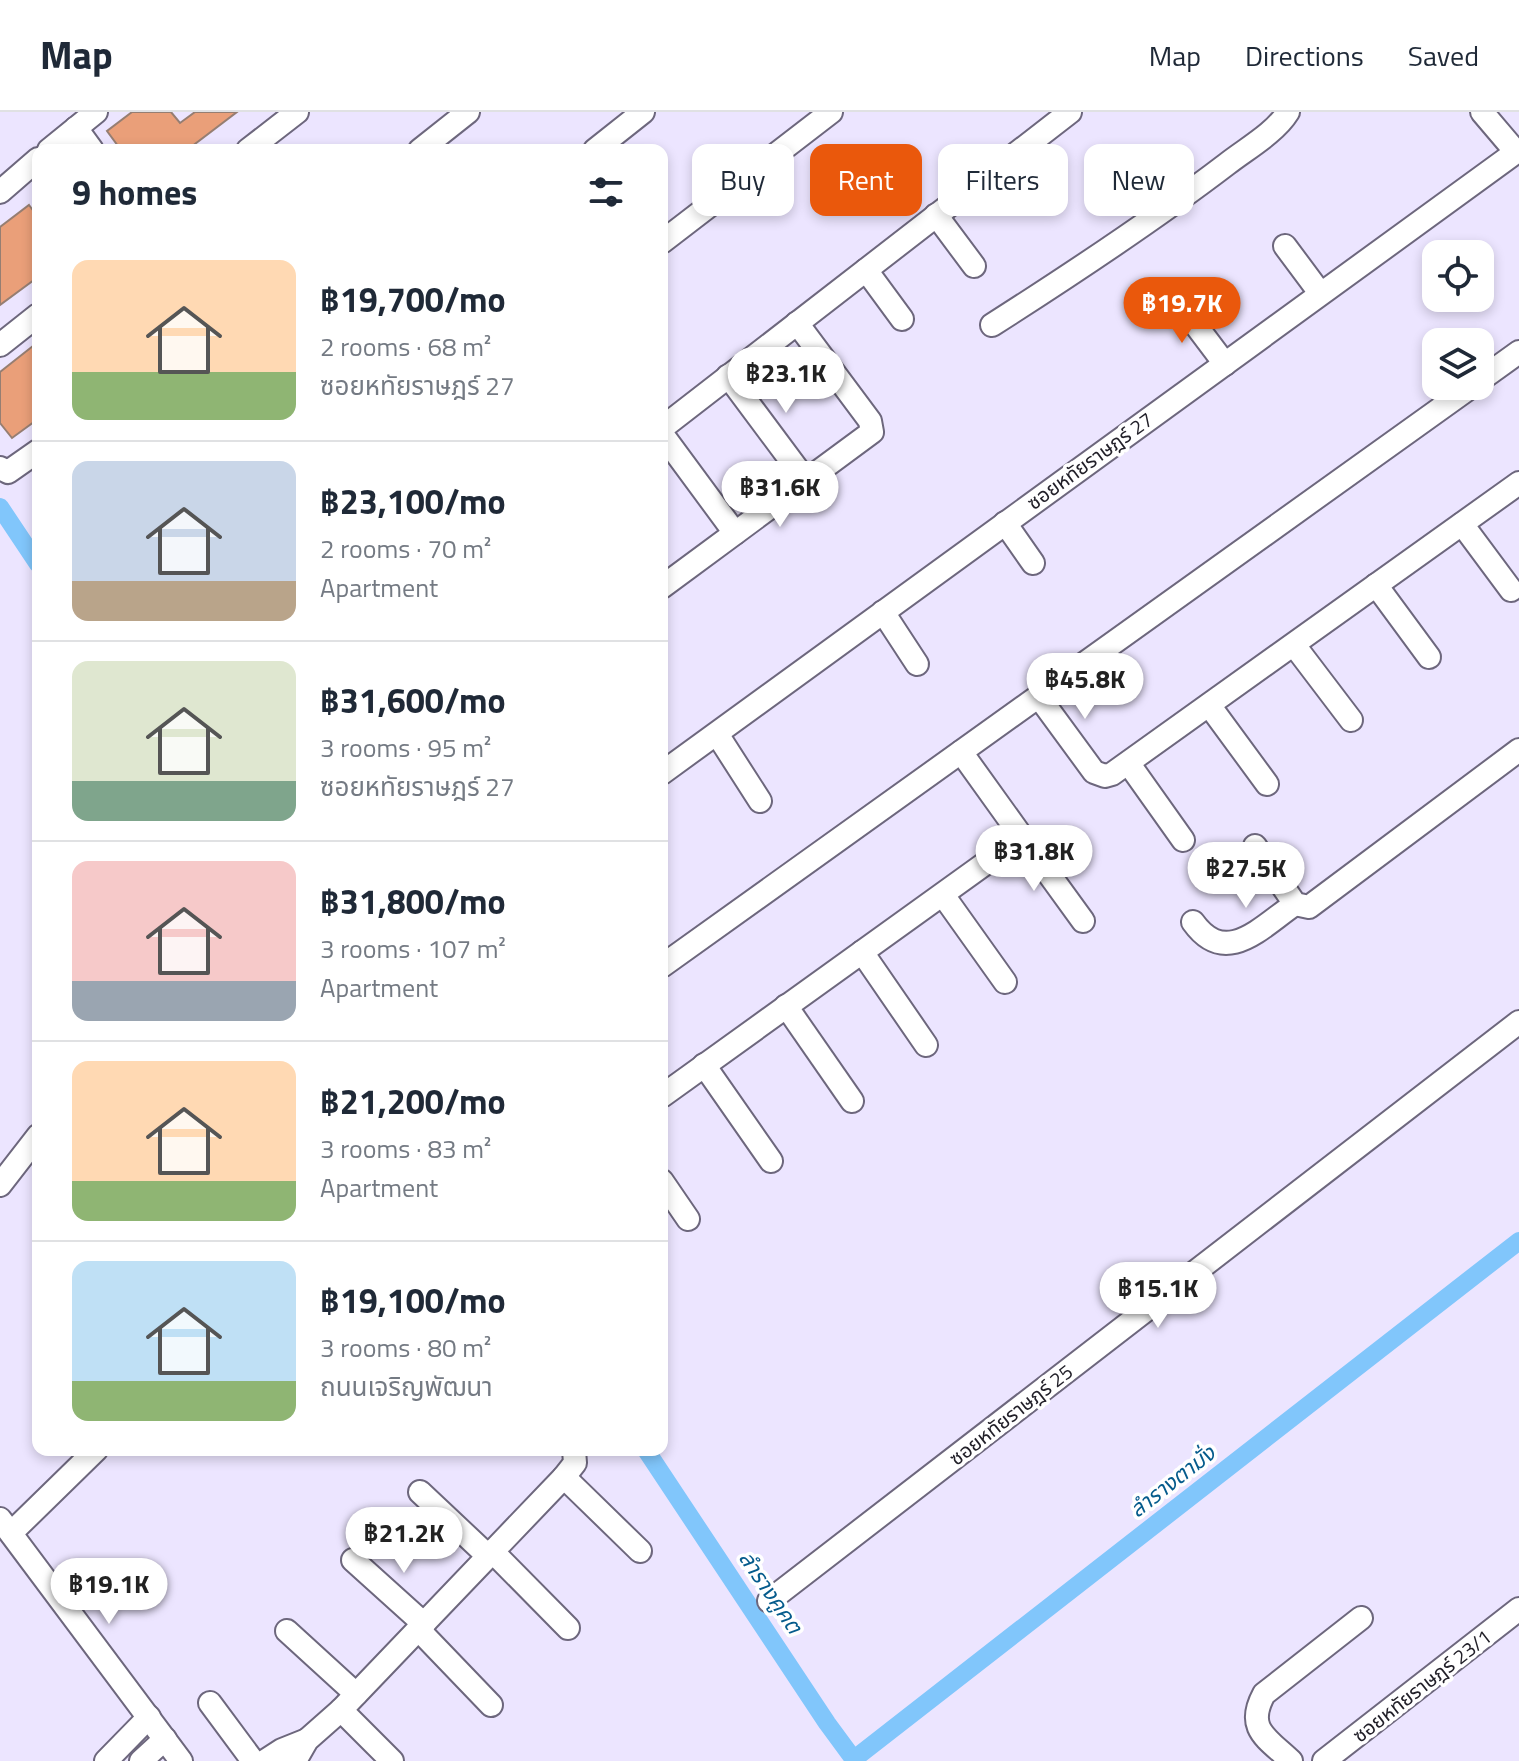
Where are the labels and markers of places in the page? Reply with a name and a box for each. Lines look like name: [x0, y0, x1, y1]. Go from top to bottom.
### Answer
pin: ฿19.7K: [1117, 277, 1247, 345]
pin: ฿23.1K: [721, 347, 851, 415]
pin: ฿31.6K: [715, 461, 845, 529]
pin: ฿45.8K: [1020, 653, 1150, 721]
pin: ฿31.8K: [969, 825, 1099, 893]
pin: ฿27.5K: [1181, 842, 1311, 910]
pin: ฿15.1K: [1093, 1262, 1223, 1330]
pin: ฿21.2K: [339, 1507, 469, 1575]
pin: ฿19.1K: [44, 1558, 174, 1626]

